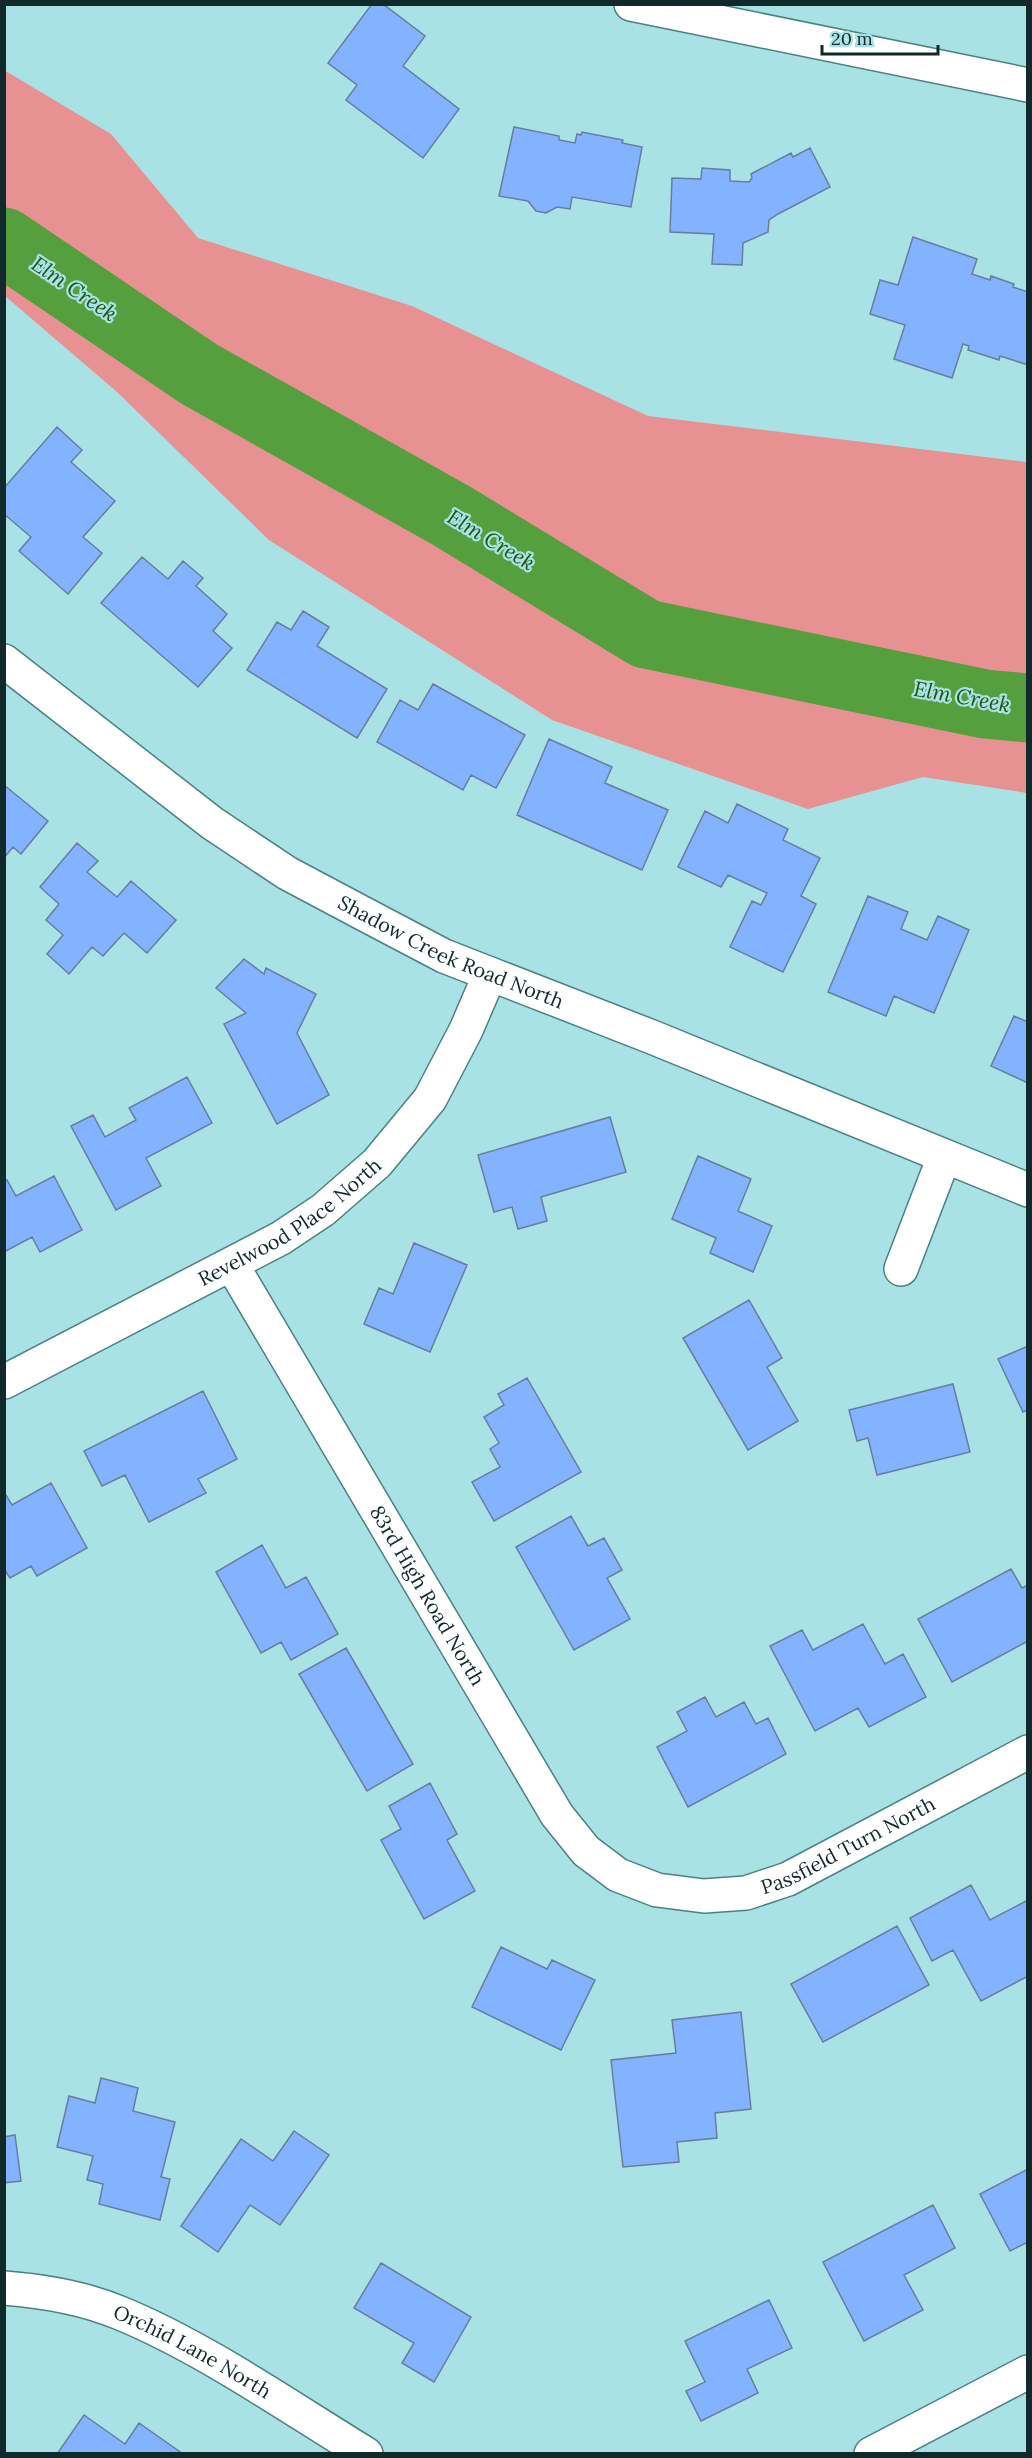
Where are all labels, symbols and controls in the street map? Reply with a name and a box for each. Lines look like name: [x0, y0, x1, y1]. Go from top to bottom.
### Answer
scale bar: [822, 18, 938, 56]
text: 20 m: [831, 27, 873, 50]
water label: Elm Creek: [26, 250, 122, 327]
water label: Elm Creek: [442, 503, 540, 576]
water label: Elm Creek: [912, 675, 1013, 718]
street label: Shadow Creek Road North: [334, 889, 567, 1013]
street label: Revelwood Place North: [193, 1152, 386, 1291]
street label: 83rd High Road North: [365, 1501, 491, 1690]
street label: Passfield Turn North: [757, 1790, 939, 1899]
street label: Orchid Lane North: [110, 2299, 276, 2404]

